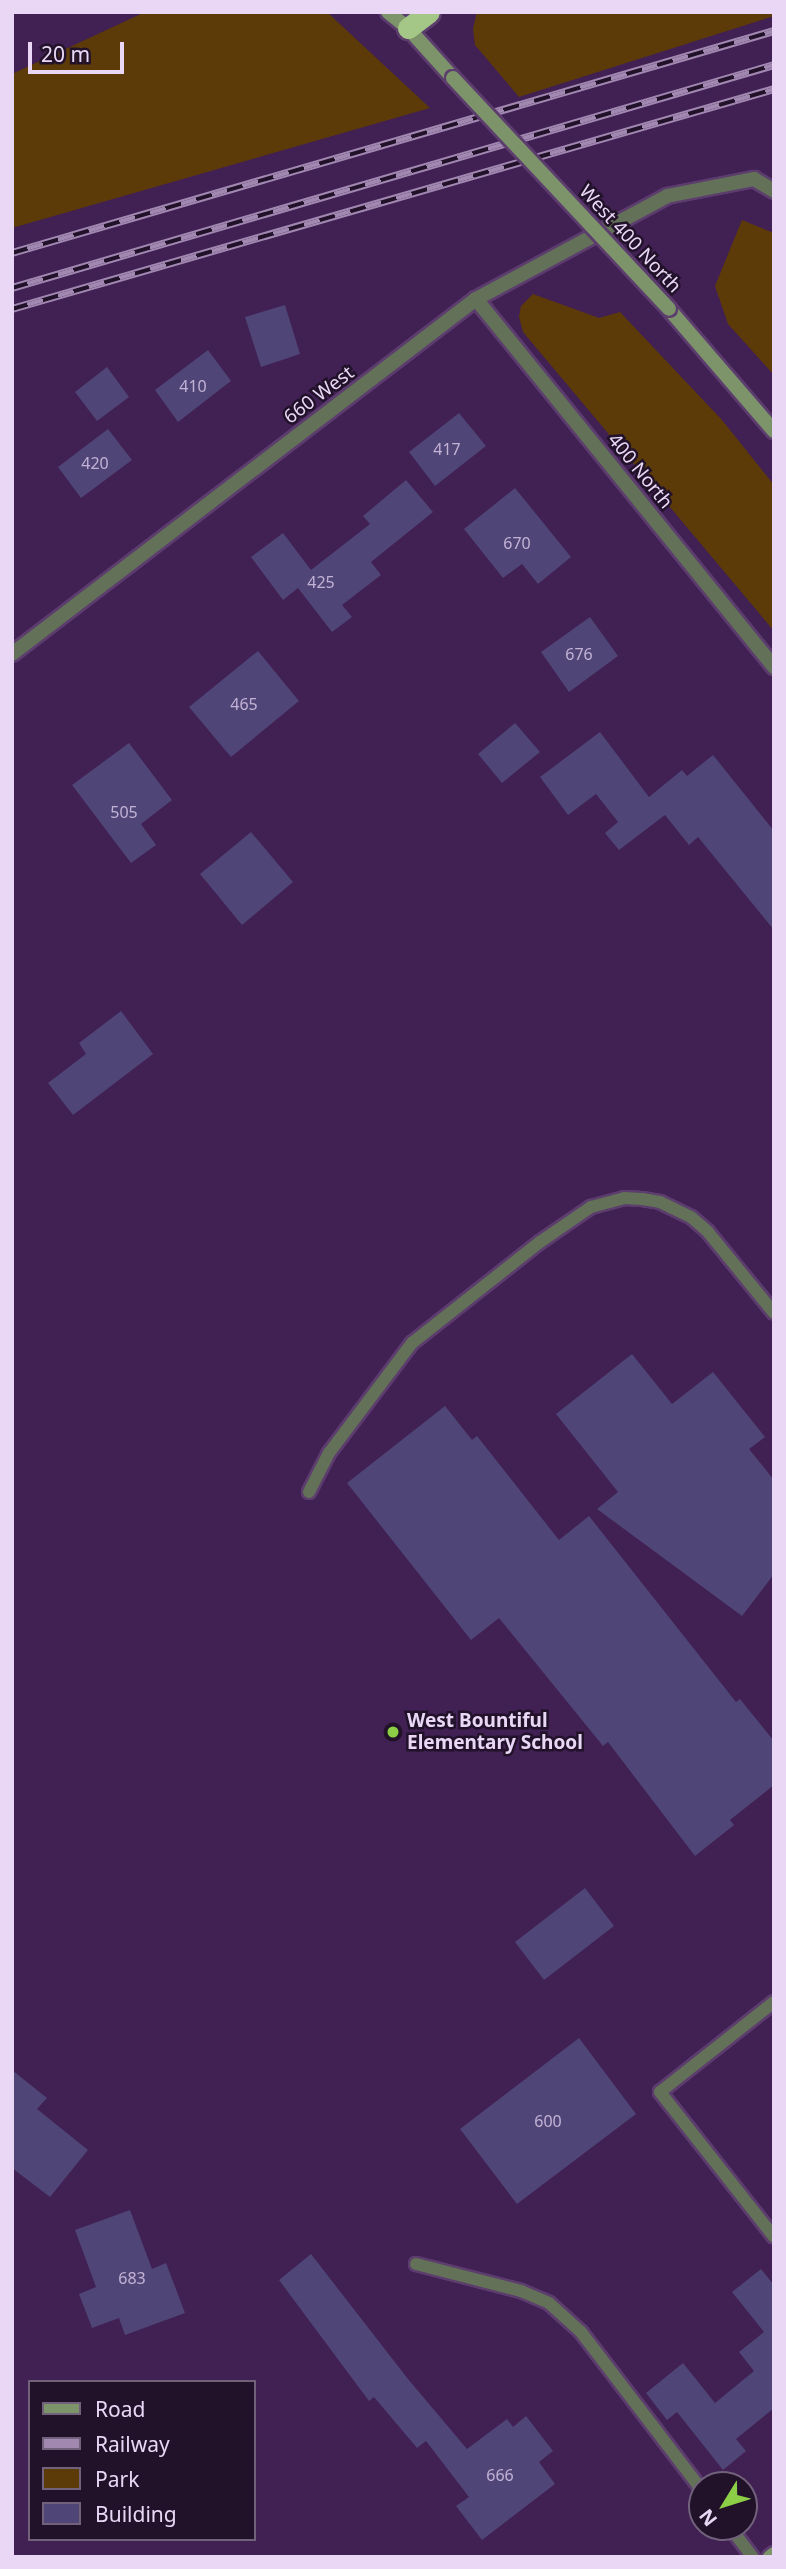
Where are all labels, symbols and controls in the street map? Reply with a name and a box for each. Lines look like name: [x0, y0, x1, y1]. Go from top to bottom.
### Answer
scale bar: [32, 28, 128, 72]
text: 20 m: [41, 40, 90, 68]
street label: West 400 North: [574, 180, 686, 298]
street label: 660 West: [280, 361, 358, 429]
house number: 410: [179, 376, 207, 396]
street label: 400 North: [603, 429, 677, 513]
house number: 417: [433, 439, 461, 459]
house number: 420: [81, 453, 109, 473]
house number: 670: [503, 533, 531, 553]
house number: 425: [307, 572, 335, 592]
house number: 676: [565, 644, 593, 664]
house number: 465: [230, 694, 258, 714]
house number: 505: [110, 802, 138, 822]
place label: West Bountiful Elementary School: [407, 1710, 583, 1754]
marker: West Bountiful Elementary School: [385, 1724, 401, 1740]
house number: 600: [534, 2111, 562, 2131]
house number: 683: [118, 2268, 146, 2288]
legend: [28, 2380, 256, 2541]
text: Road: [95, 2395, 145, 2423]
text: Railway: [95, 2430, 170, 2458]
text: Park: [95, 2465, 139, 2493]
house number: 666: [486, 2465, 514, 2485]
north arrow: [688, 2471, 758, 2541]
text: Building: [95, 2500, 177, 2528]
text: N: [693, 2504, 723, 2532]

